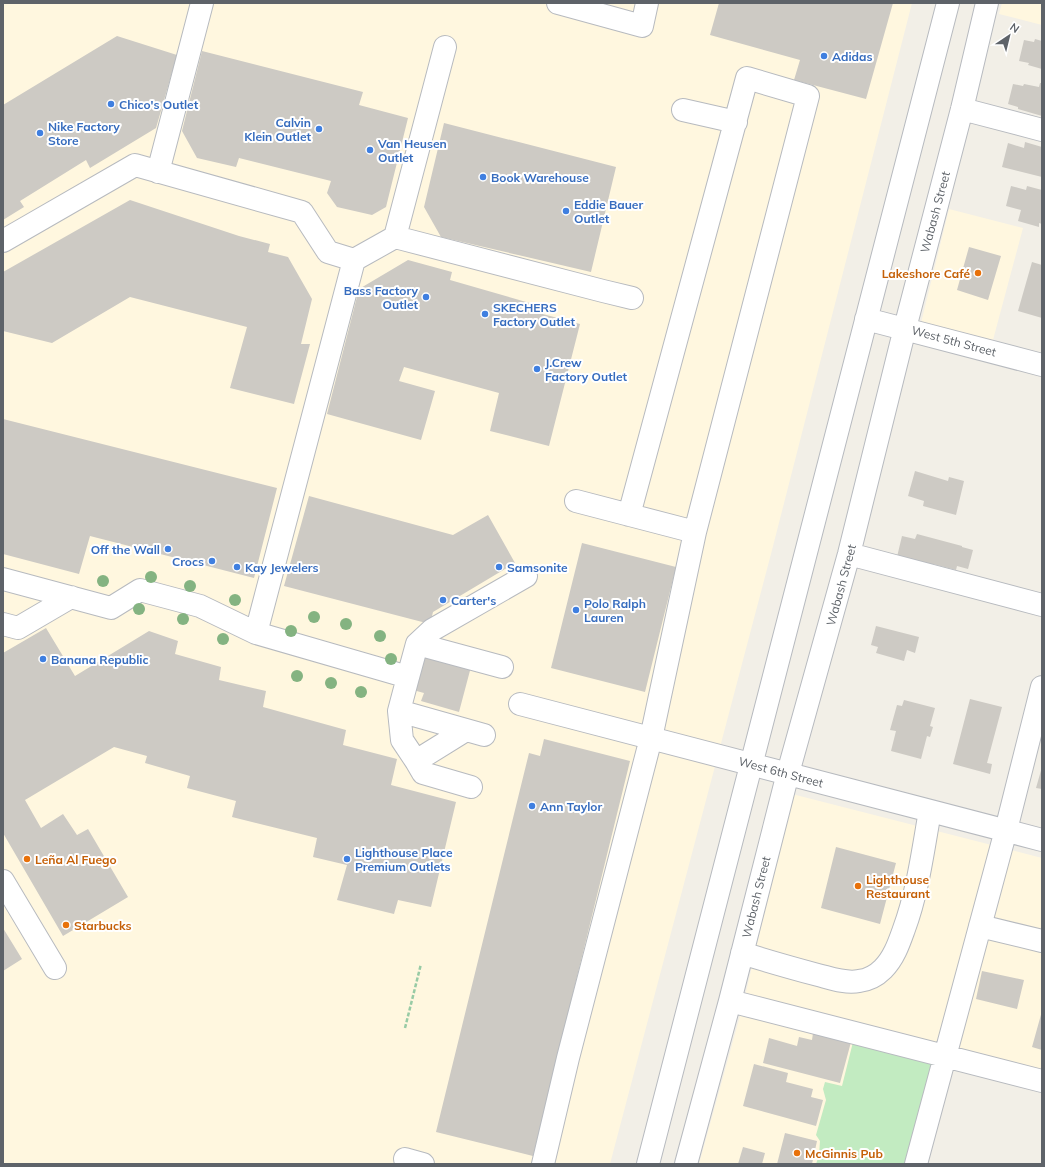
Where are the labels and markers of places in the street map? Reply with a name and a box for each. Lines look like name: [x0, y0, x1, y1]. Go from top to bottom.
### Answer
place label: Adidas: [832, 49, 872, 64]
marker: Adidas: [819, 51, 829, 61]
place label: Chico's Outlet: [119, 97, 199, 112]
marker: Chico's Outlet: [106, 99, 116, 109]
place label: Calvin Klein Outlet: [244, 115, 311, 144]
place label: Nike Factory Store: [48, 119, 120, 148]
marker: Calvin Klein Outlet: [314, 124, 324, 134]
marker: Nike Factory Store: [35, 128, 45, 138]
place label: Van Heusen Outlet: [377, 136, 447, 165]
marker: Van Heusen Outlet: [365, 145, 375, 155]
place label: Book Warehouse: [491, 170, 589, 185]
marker: Book Warehouse: [478, 172, 488, 182]
place label: Eddie Bauer Outlet: [574, 197, 643, 226]
marker: Eddie Bauer Outlet: [561, 206, 571, 216]
place label: Lakeshore Café: [882, 266, 970, 281]
marker: Lakeshore Café: [973, 268, 983, 278]
place label: Bass Factory Outlet: [344, 283, 418, 312]
marker: Bass Factory Outlet: [421, 292, 431, 302]
place label: SKECHERS Factory Outlet: [493, 300, 575, 329]
marker: SKECHERS Factory Outlet: [480, 309, 490, 319]
place label: J.Crew Factory Outlet: [545, 355, 627, 384]
marker: J.Crew Factory Outlet: [532, 364, 542, 374]
place label: Off the Wall: [91, 542, 160, 557]
marker: Off the Wall: [163, 544, 173, 554]
place label: Crocs: [172, 554, 204, 569]
marker: Crocs: [207, 556, 217, 566]
place label: Kay Jewelers: [245, 560, 318, 575]
place label: Samsonite: [507, 560, 568, 575]
marker: Kay Jewelers: [232, 562, 242, 572]
marker: Samsonite: [494, 562, 504, 572]
place label: Carter's: [451, 593, 496, 608]
marker: Carter's: [438, 595, 448, 605]
place label: Polo Ralph Lauren: [584, 596, 646, 625]
marker: Polo Ralph Lauren: [571, 605, 581, 615]
place label: Banana Republic: [51, 652, 149, 667]
marker: Banana Republic: [38, 654, 48, 664]
place label: Ann Taylor: [540, 799, 602, 814]
marker: Ann Taylor: [527, 801, 537, 811]
place label: Lighthouse Place Premium Outlets: [355, 845, 453, 874]
place label: Leña Al Fuego: [35, 852, 117, 867]
marker: Leña Al Fuego: [22, 854, 32, 864]
marker: Lighthouse Place Premium Outlets: [342, 854, 352, 864]
place label: Lighthouse Restaurant: [866, 872, 930, 901]
marker: Lighthouse Restaurant: [853, 881, 863, 891]
place label: Starbucks: [74, 918, 132, 933]
marker: Starbucks: [61, 920, 71, 930]
place label: McGinnis Pub: [805, 1146, 883, 1161]
marker: McGinnis Pub: [792, 1148, 802, 1158]

